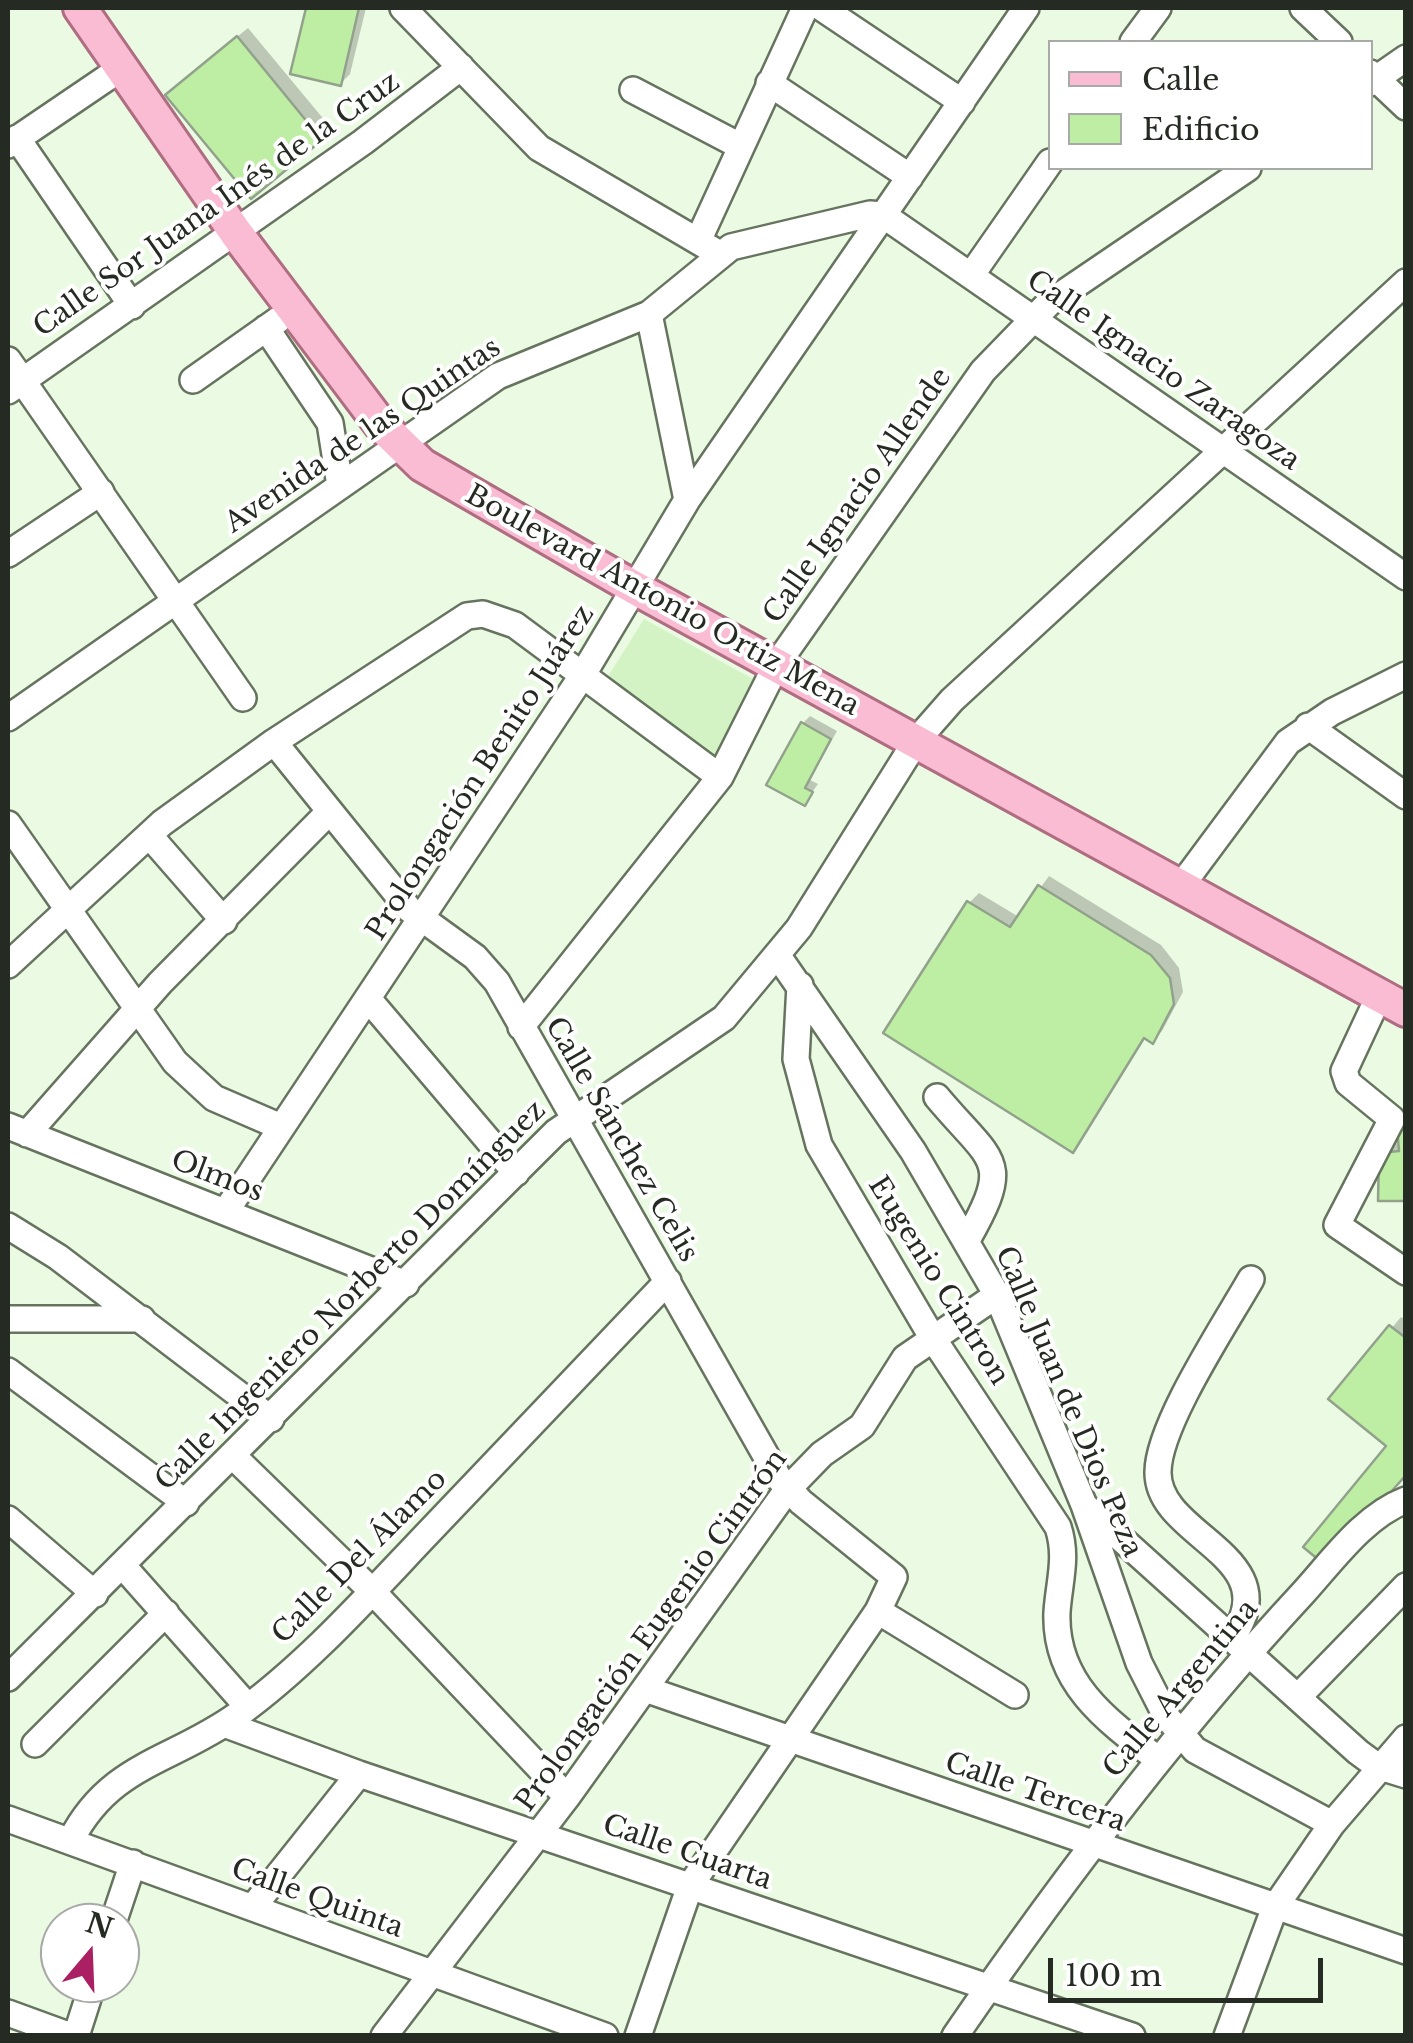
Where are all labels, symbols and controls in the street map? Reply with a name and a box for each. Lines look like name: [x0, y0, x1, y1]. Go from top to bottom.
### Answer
legend: [1048, 40, 1373, 170]
text: Calle: [1142, 61, 1219, 98]
street label: Calle Sor Juana Inés de la Cruz: [28, 65, 406, 345]
text: Edificio: [1142, 111, 1260, 148]
street label: Calle Ignacio Zaragoza: [1020, 264, 1306, 478]
street label: Avenida de las Quintas: [219, 331, 507, 541]
street label: Calle Ignacio Allende: [757, 362, 959, 630]
street label: Boulevard Antonio Ortiz Mena: [459, 478, 865, 724]
street label: Prolongación Benito Juárez: [360, 599, 602, 947]
street label: Calle Sánchez Celis: [537, 1012, 705, 1268]
street label: Calle Ingeniero Norberto Domínguez: [149, 1094, 553, 1498]
street label: Olmos: [166, 1144, 268, 1210]
street label: Eugenio Cintron: [860, 1171, 1016, 1391]
street label: Calle Juan de Dios Peza: [987, 1242, 1149, 1562]
street label: Prolongación Eugenio Cintrón: [509, 1443, 795, 1819]
street label: Calle Del Álamo: [266, 1463, 454, 1651]
street label: Calle Argentina: [1097, 1593, 1265, 1785]
street label: Calle Tercera: [940, 1746, 1130, 1840]
street label: Calle Cuarta: [598, 1808, 776, 1898]
street label: Calle Quinta: [226, 1852, 408, 1946]
north arrow: [40, 1903, 140, 2003]
text: N: [81, 1905, 117, 1947]
scale bar: [1053, 1938, 1328, 2000]
text: 100 m: [1065, 1957, 1162, 1994]

